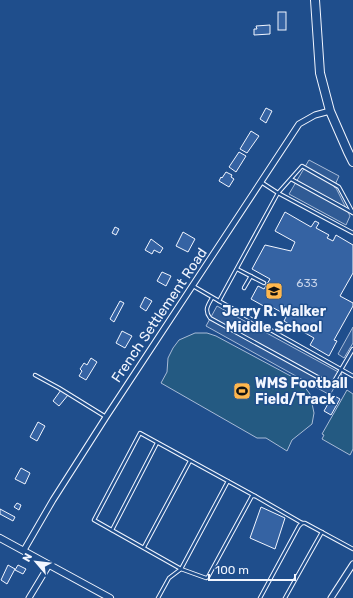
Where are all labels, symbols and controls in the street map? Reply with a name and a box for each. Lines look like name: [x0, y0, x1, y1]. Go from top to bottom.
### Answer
street label: French Settlement Road: [108, 245, 211, 386]
house number: 633: [296, 276, 318, 290]
school or university icon: Jerry R. Walker Middle School: [264, 281, 284, 301]
place label: Jerry R. Walker Middle School: [222, 303, 327, 336]
place label: WMS Football Field/Track: [255, 375, 348, 408]
sports icon: WMS Football Field/Track: [232, 381, 252, 401]
north arrow: [16, 542, 56, 582]
text: N: [20, 551, 35, 564]
scale bar: [209, 556, 295, 582]
text: 100 m: [215, 563, 249, 577]

